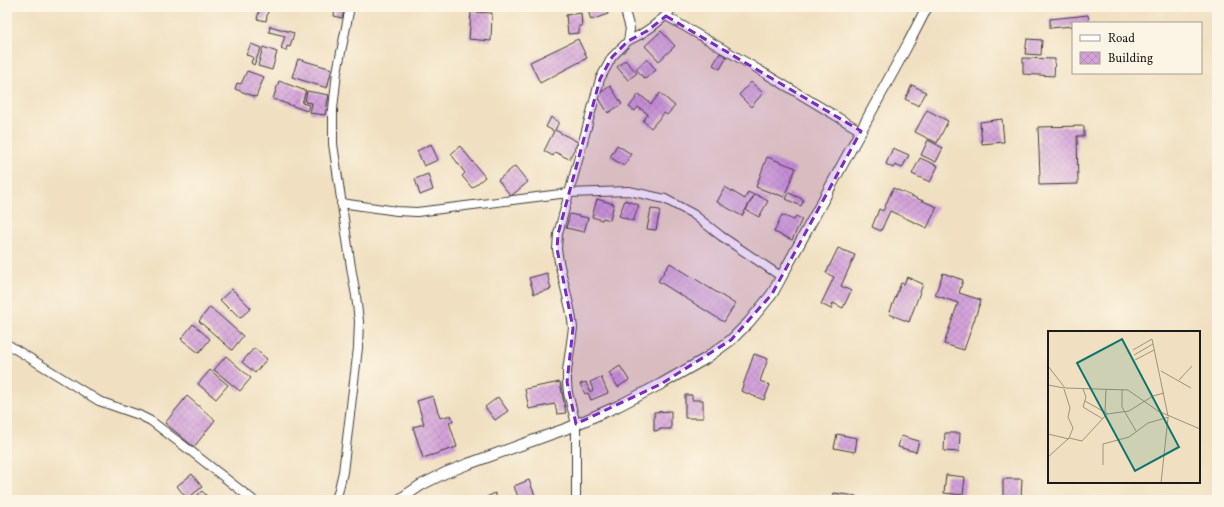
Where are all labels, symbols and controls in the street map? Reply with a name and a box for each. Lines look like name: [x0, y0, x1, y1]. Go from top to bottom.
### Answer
legend: [1072, 22, 1202, 74]
text: Road: [1108, 31, 1135, 47]
text: Building: [1108, 51, 1153, 67]
inset map: [1048, 331, 1200, 483]

